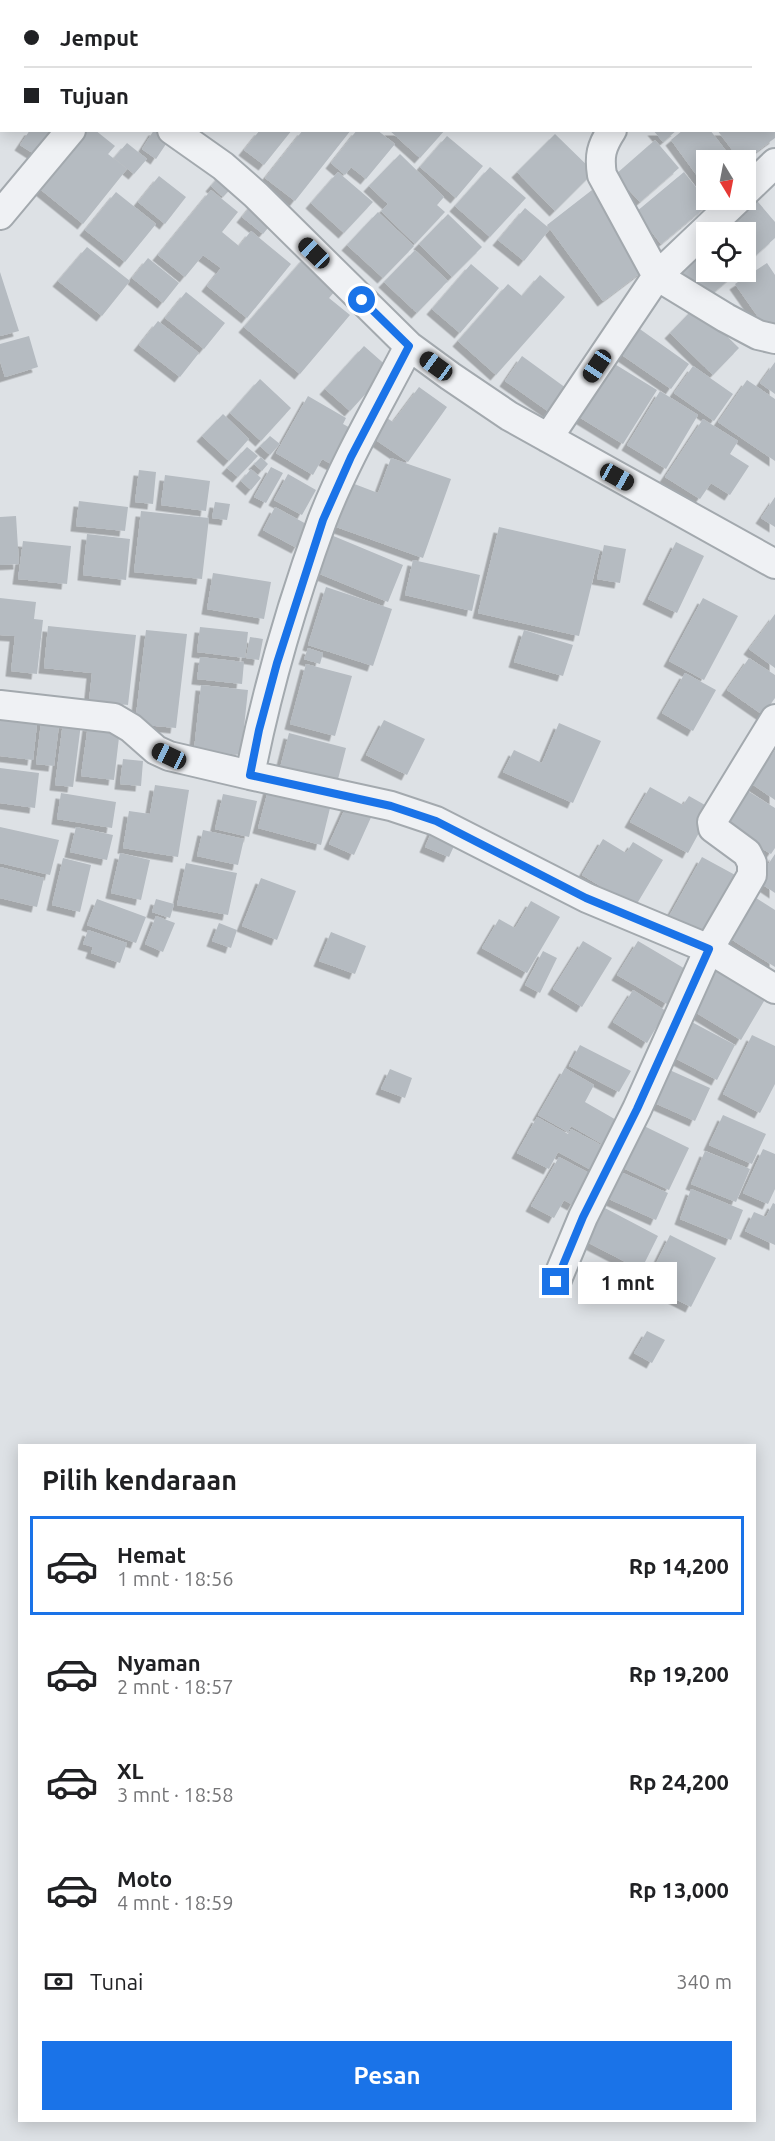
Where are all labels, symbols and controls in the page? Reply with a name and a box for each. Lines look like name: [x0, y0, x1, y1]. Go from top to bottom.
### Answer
text: Jemput: [60, 25, 139, 50]
text: Tujuan: [60, 83, 129, 108]
north arrow: [696, 150, 756, 210]
map controls: [696, 150, 756, 282]
button: locate: [696, 222, 756, 282]
car: [295, 234, 333, 272]
route start: [348, 286, 375, 313]
car: [579, 346, 615, 386]
car: [416, 348, 456, 384]
car: [597, 460, 637, 494]
car: [149, 740, 189, 772]
callout: 1 mnt: [577, 1261, 676, 1303]
route end: [542, 1268, 569, 1295]
text: 1 mnt: [601, 1271, 654, 1294]
text: Pilih kendaraan: [42, 1465, 237, 1495]
icon: car: [45, 1539, 99, 1593]
text: Hemat: [117, 1542, 186, 1567]
text: Rp 14,200: [629, 1553, 729, 1578]
text: 1 mnt · 18:56: [117, 1567, 234, 1590]
icon: car: [45, 1647, 99, 1701]
text: Nyaman: [117, 1650, 201, 1675]
text: Rp 19,200: [629, 1661, 729, 1686]
text: 2 mnt · 18:57: [117, 1675, 234, 1698]
icon: car: [45, 1755, 99, 1809]
text: XL: [117, 1758, 144, 1783]
text: Rp 24,200: [629, 1769, 729, 1794]
text: 3 mnt · 18:58: [117, 1783, 234, 1806]
icon: car: [45, 1863, 99, 1917]
text: Moto: [117, 1866, 172, 1891]
text: Rp 13,000: [629, 1877, 729, 1902]
text: 4 mnt · 18:59: [117, 1891, 234, 1914]
icon: cash: [42, 1965, 75, 1998]
text: Tunai: [90, 1969, 143, 1994]
text: 340 m: [676, 1970, 732, 1993]
button: Pesan: [42, 2041, 732, 2110]

